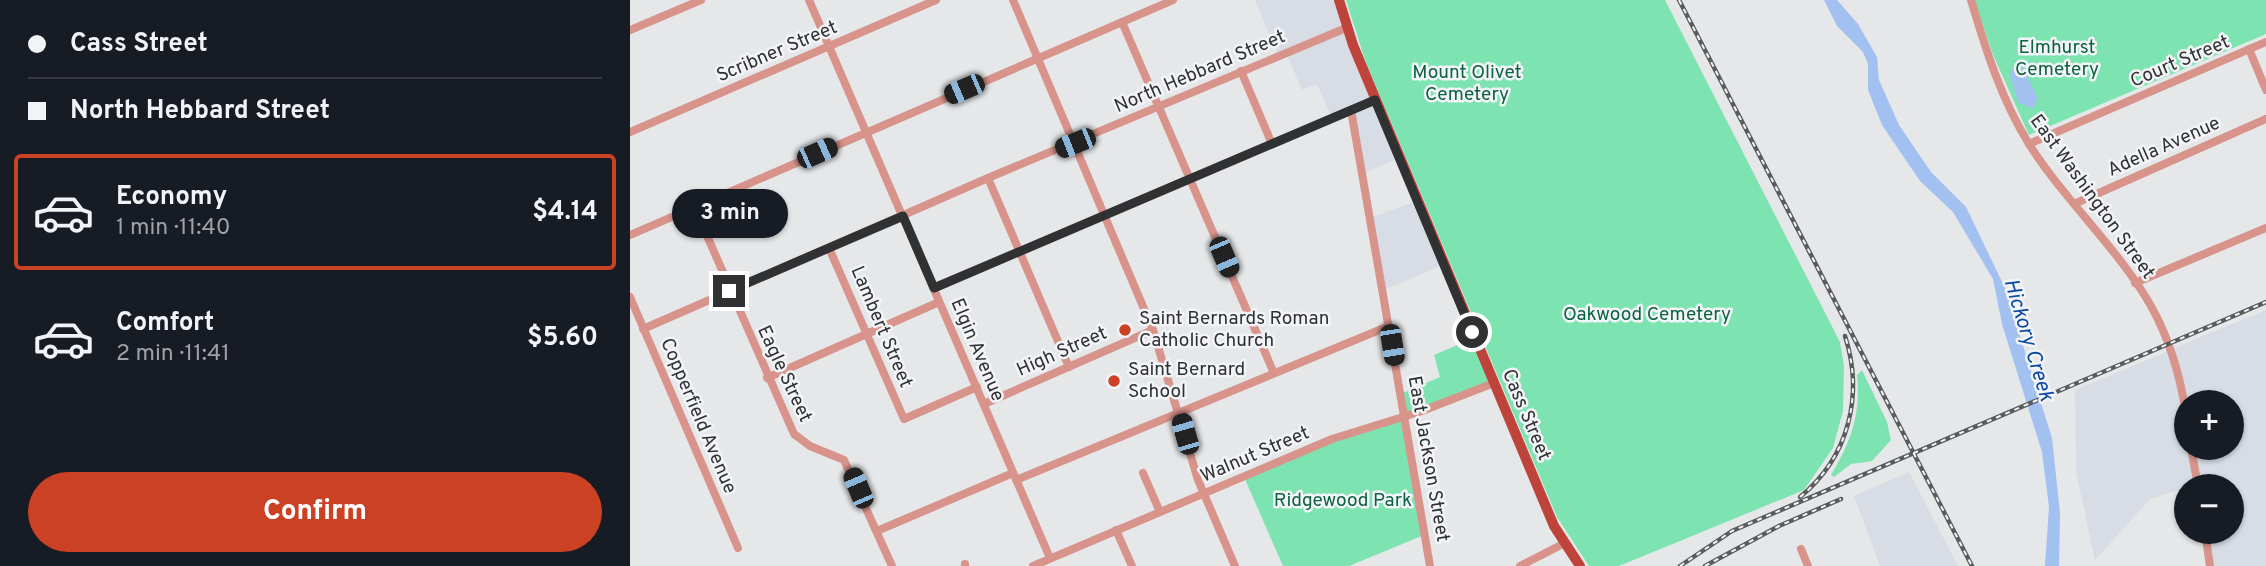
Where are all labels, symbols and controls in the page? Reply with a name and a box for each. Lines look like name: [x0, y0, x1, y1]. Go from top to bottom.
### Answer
street label: Scribner Street: [713, 16, 841, 88]
street label: North Hebbard Street: [1111, 25, 1289, 119]
text: Cass Street: [70, 28, 208, 61]
street label: Court Street: [2127, 30, 2233, 94]
park label: Elmhurst Cemetery: [2015, 36, 2099, 82]
park label: Mount Olivet Cemetery: [1412, 61, 1522, 107]
car: [941, 71, 988, 107]
text: North Hebbard Street: [70, 95, 330, 128]
street label: East Washington Street: [2024, 110, 2160, 284]
street label: Adella Avenue: [2104, 111, 2224, 183]
car: [1052, 125, 1099, 161]
car: [794, 135, 841, 171]
icon: car: [32, 181, 95, 244]
text: Economy: [116, 181, 227, 214]
callout: 3 min: [671, 190, 787, 238]
text: $4.14: [532, 196, 598, 229]
text: 3 min: [700, 199, 760, 228]
text: 1 min · 11:40: [116, 214, 230, 243]
car: [1207, 234, 1242, 280]
street label: Lambert Street: [845, 262, 917, 392]
route end: [713, 275, 745, 307]
water label: Hickory Creek: [1997, 275, 2060, 405]
street label: Elgin Avenue: [945, 295, 1009, 405]
park label: Oakwood Cemetery: [1563, 303, 1731, 327]
icon: car: [32, 307, 95, 370]
text: Comfort: [116, 307, 214, 340]
place label: Saint Bernards Roman Catholic Church: [1139, 307, 1329, 353]
route start: [1456, 316, 1488, 348]
street label: High Street: [1013, 321, 1111, 383]
text: $5.60: [527, 322, 598, 355]
street label: Eagle Street: [751, 322, 817, 426]
marker: Saint Bernards Roman Catholic Church: [1117, 322, 1133, 338]
car: [1379, 323, 1406, 367]
street label: Copperfield Avenue: [654, 335, 742, 497]
text: 2 min · 11:41: [116, 340, 230, 369]
place label: Saint Bernard School: [1128, 358, 1245, 404]
street label: Cass Street: [1496, 366, 1556, 464]
marker: Saint Bernard School: [1106, 373, 1122, 389]
street label: East Jackson Street: [1402, 374, 1454, 544]
map controls: [2174, 390, 2244, 544]
button: +: [2174, 390, 2244, 460]
car: [1170, 411, 1201, 457]
street label: Walnut Street: [1197, 421, 1313, 489]
car: [841, 465, 876, 511]
button: Confirm: [28, 472, 602, 552]
button: −: [2174, 474, 2244, 544]
park label: Ridgewood Park: [1274, 489, 1412, 513]

